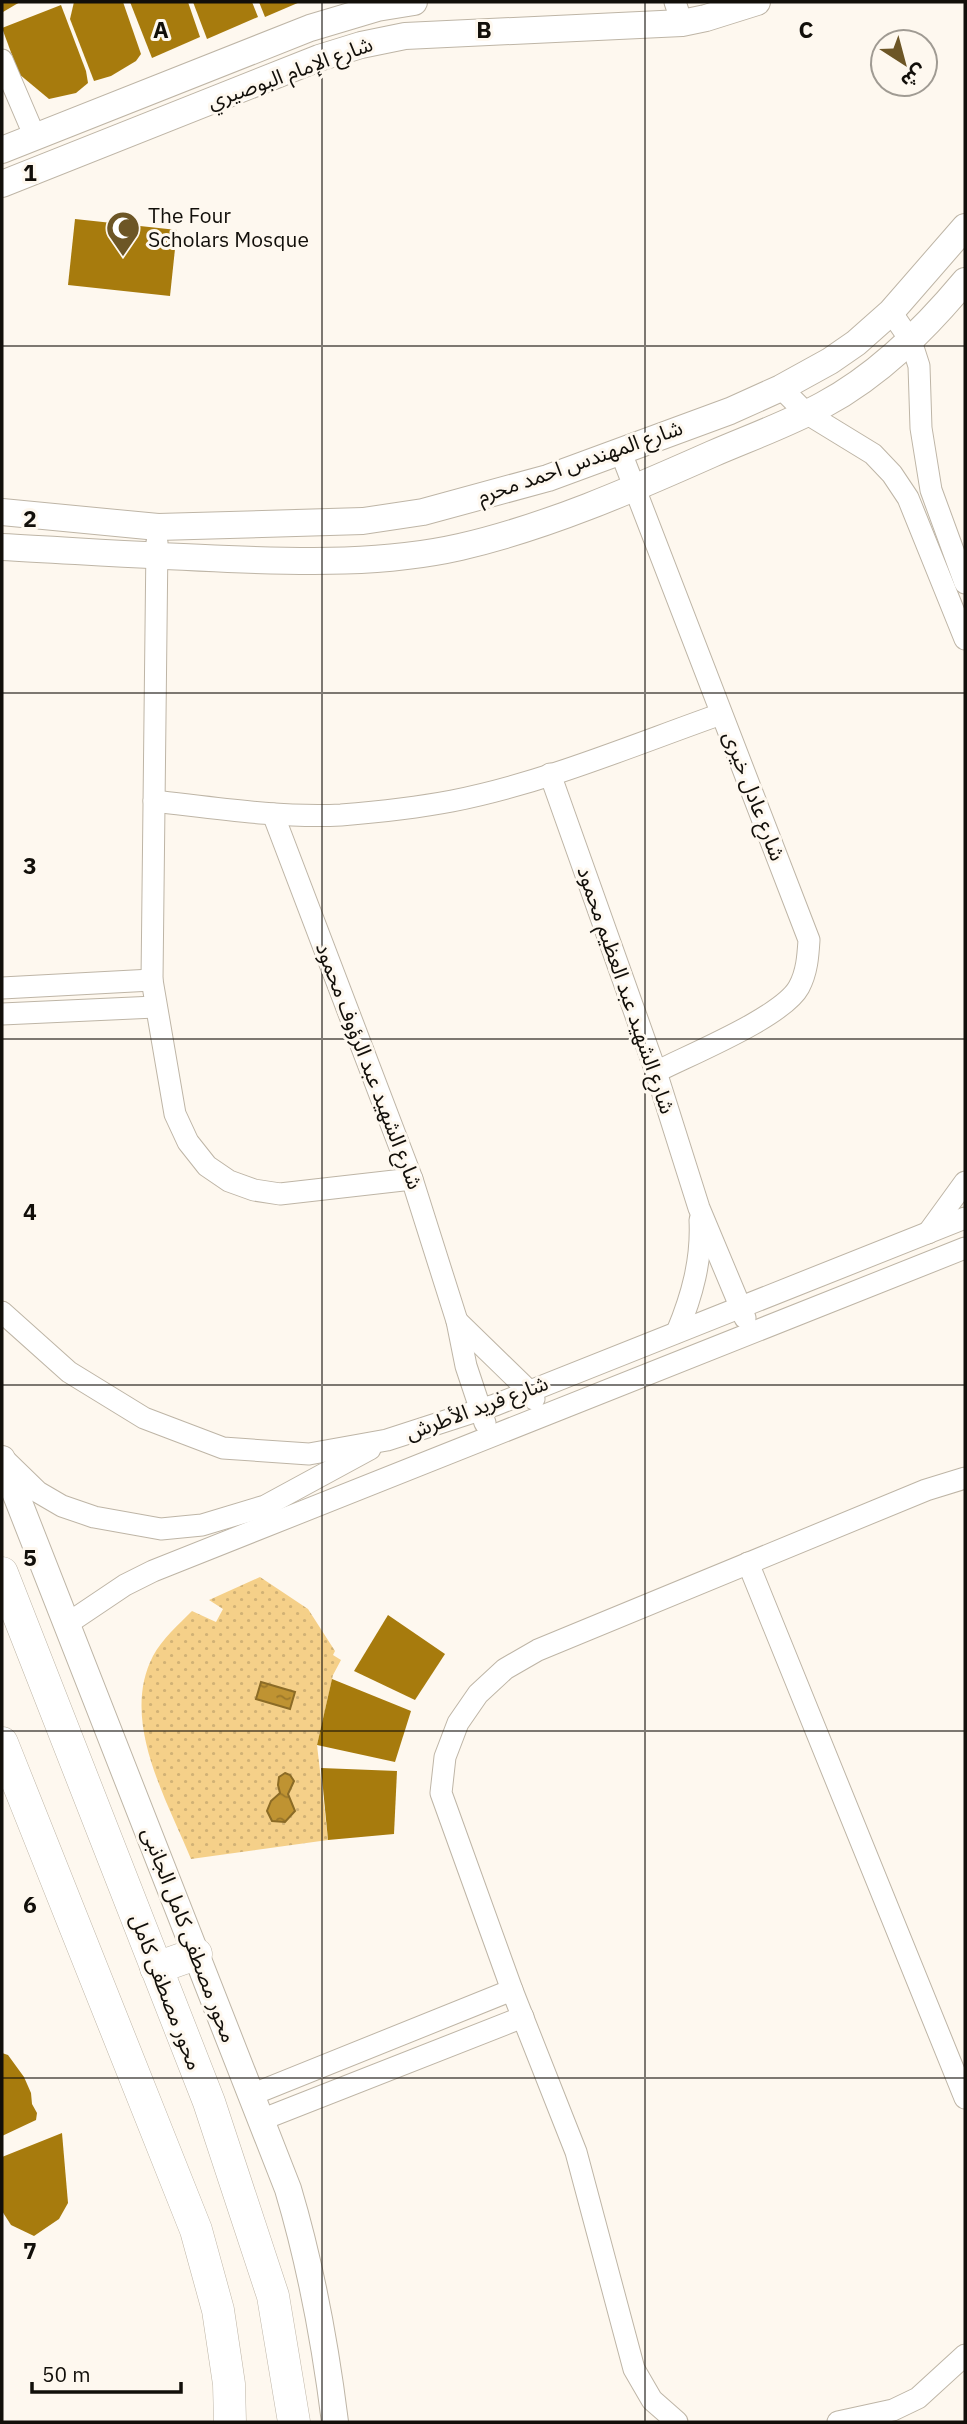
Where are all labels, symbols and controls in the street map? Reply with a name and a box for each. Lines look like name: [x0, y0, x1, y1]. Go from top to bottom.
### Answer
text: A: [153, 14, 169, 44]
text: B: [476, 14, 492, 44]
text: C: [799, 14, 814, 44]
north arrow: [869, 28, 939, 98]
street label: شارع الإمام البوصيري: [203, 29, 377, 118]
text: ش: [896, 59, 932, 94]
text: 1: [23, 157, 37, 187]
place label: The Four Scholars Mosque: [148, 201, 309, 253]
mosque icon: The Four Scholars Mosque: [104, 209, 142, 258]
street label: شارع المهندس احمد محرم: [473, 413, 687, 512]
text: 2: [23, 503, 37, 533]
street label: شارع عادل خيرى: [716, 727, 792, 865]
text: 3: [23, 850, 37, 880]
street label: شارع الشهيد عبد العظيم محمود: [569, 862, 683, 1118]
street label: شارع الشهيد عبد الرؤوف محمود: [308, 938, 430, 1194]
text: 4: [23, 1196, 37, 1226]
street label: شارع فريد الأطرش: [401, 1368, 553, 1448]
text: 5: [23, 1542, 37, 1572]
street label: محور مصطفى كامل الجانبى: [136, 1824, 242, 2046]
text: 6: [23, 1889, 37, 1919]
street label: محور مصطفى كامل: [125, 1911, 207, 2073]
text: 7: [23, 2235, 37, 2265]
scale bar: [32, 2350, 180, 2394]
text: 50 m: [42, 2360, 91, 2388]

